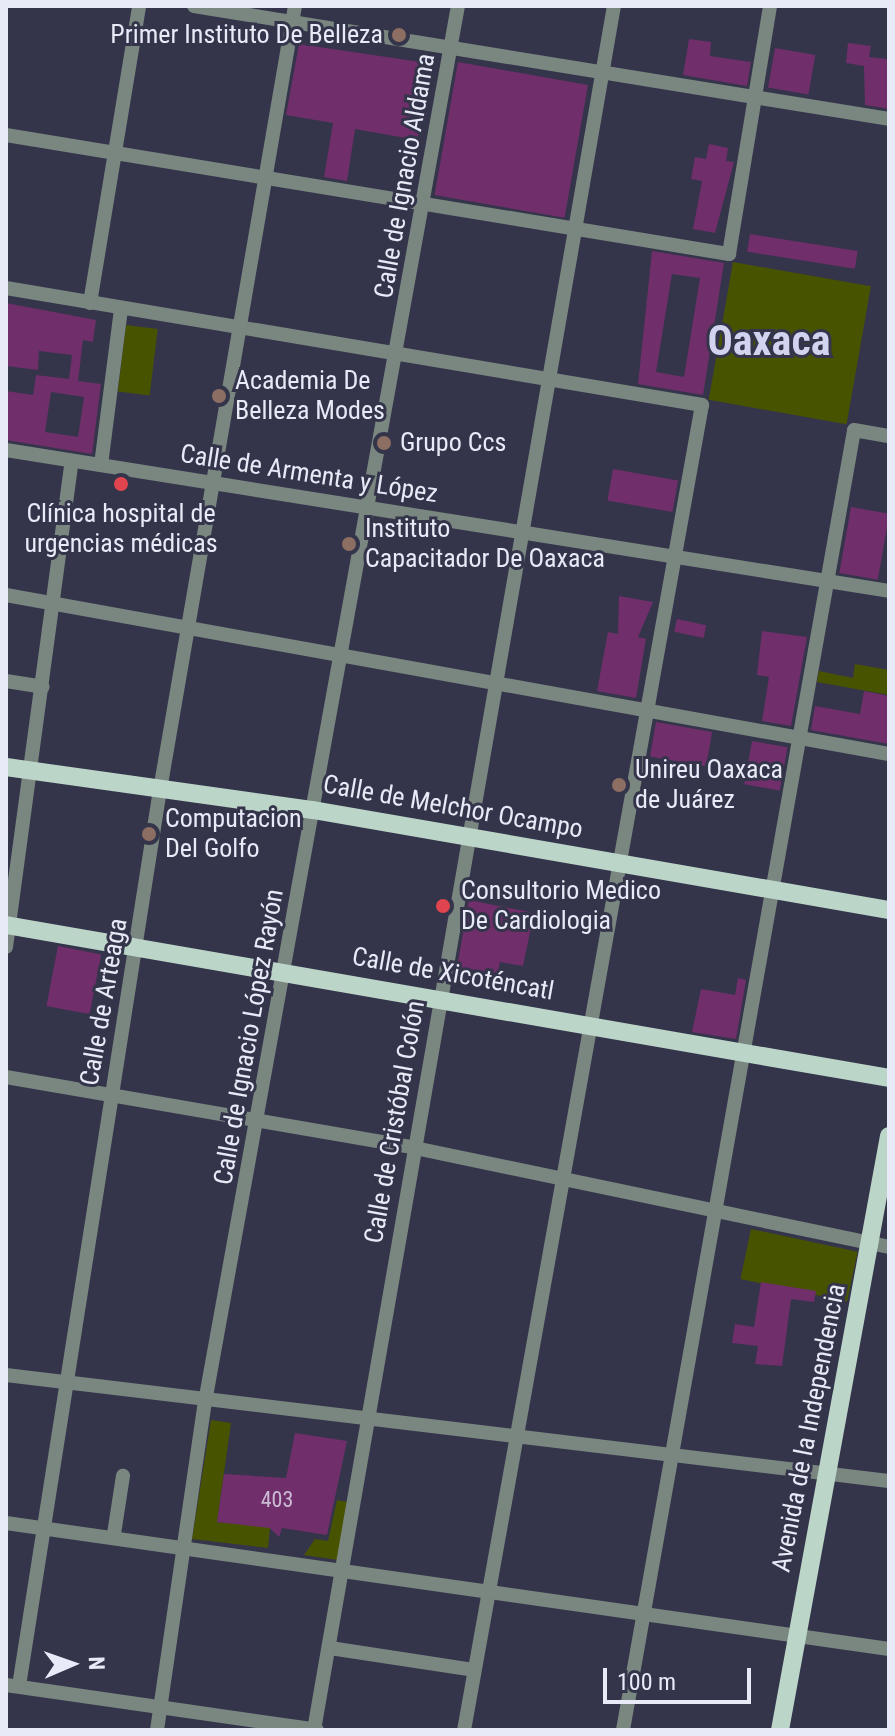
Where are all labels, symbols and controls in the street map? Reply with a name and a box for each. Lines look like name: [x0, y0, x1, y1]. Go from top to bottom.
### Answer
place label: Primer Instituto De Belleza: [110, 19, 383, 51]
marker: Primer Instituto De Belleza: [390, 26, 408, 44]
street label: Calle de Ignacio Aldama: [368, 51, 442, 301]
district label: Oaxaca: [707, 316, 831, 366]
place label: Academia De Belleza Modes: [235, 365, 385, 426]
marker: Academia De Belleza Modes: [210, 387, 228, 405]
place label: Grupo Ccs: [400, 427, 506, 459]
marker: Grupo Ccs: [375, 434, 393, 452]
street label: Calle de Armenta y López: [178, 438, 440, 510]
marker: Clínica hospital de urgencias médicas: [110, 473, 132, 495]
place label: Clínica hospital de urgencias médicas: [24, 498, 218, 560]
place label: Instituto Capacitador De Oaxaca: [365, 513, 605, 574]
marker: Instituto Capacitador De Oaxaca: [340, 535, 358, 553]
place label: Unireu Oaxaca de Juárez: [635, 754, 783, 816]
street label: Calle de Melchor Ocampo: [321, 769, 585, 845]
marker: Unireu Oaxaca de Juárez: [610, 776, 628, 794]
place label: Computacion Del Golfo: [165, 803, 302, 864]
marker: Computacion Del Golfo: [140, 825, 158, 843]
place label: Consultorio Medico De Cardiologia: [461, 875, 661, 936]
street label: Calle de Ignacio López Rayón: [208, 887, 290, 1187]
marker: Consultorio Medico De Cardiologia: [432, 895, 454, 917]
street label: Calle de Arteaga: [74, 916, 134, 1088]
street label: Calle de Xicoténcatl: [350, 941, 556, 1007]
street label: Calle de Cristóbal Colón: [358, 998, 432, 1246]
street label: Avenida de la Independencia: [766, 1281, 852, 1575]
house number: 403: [261, 1487, 293, 1513]
north arrow: [32, 1624, 112, 1704]
scale bar: [607, 1652, 755, 1702]
text: N: [84, 1656, 109, 1670]
text: 100 m: [617, 1668, 676, 1696]

